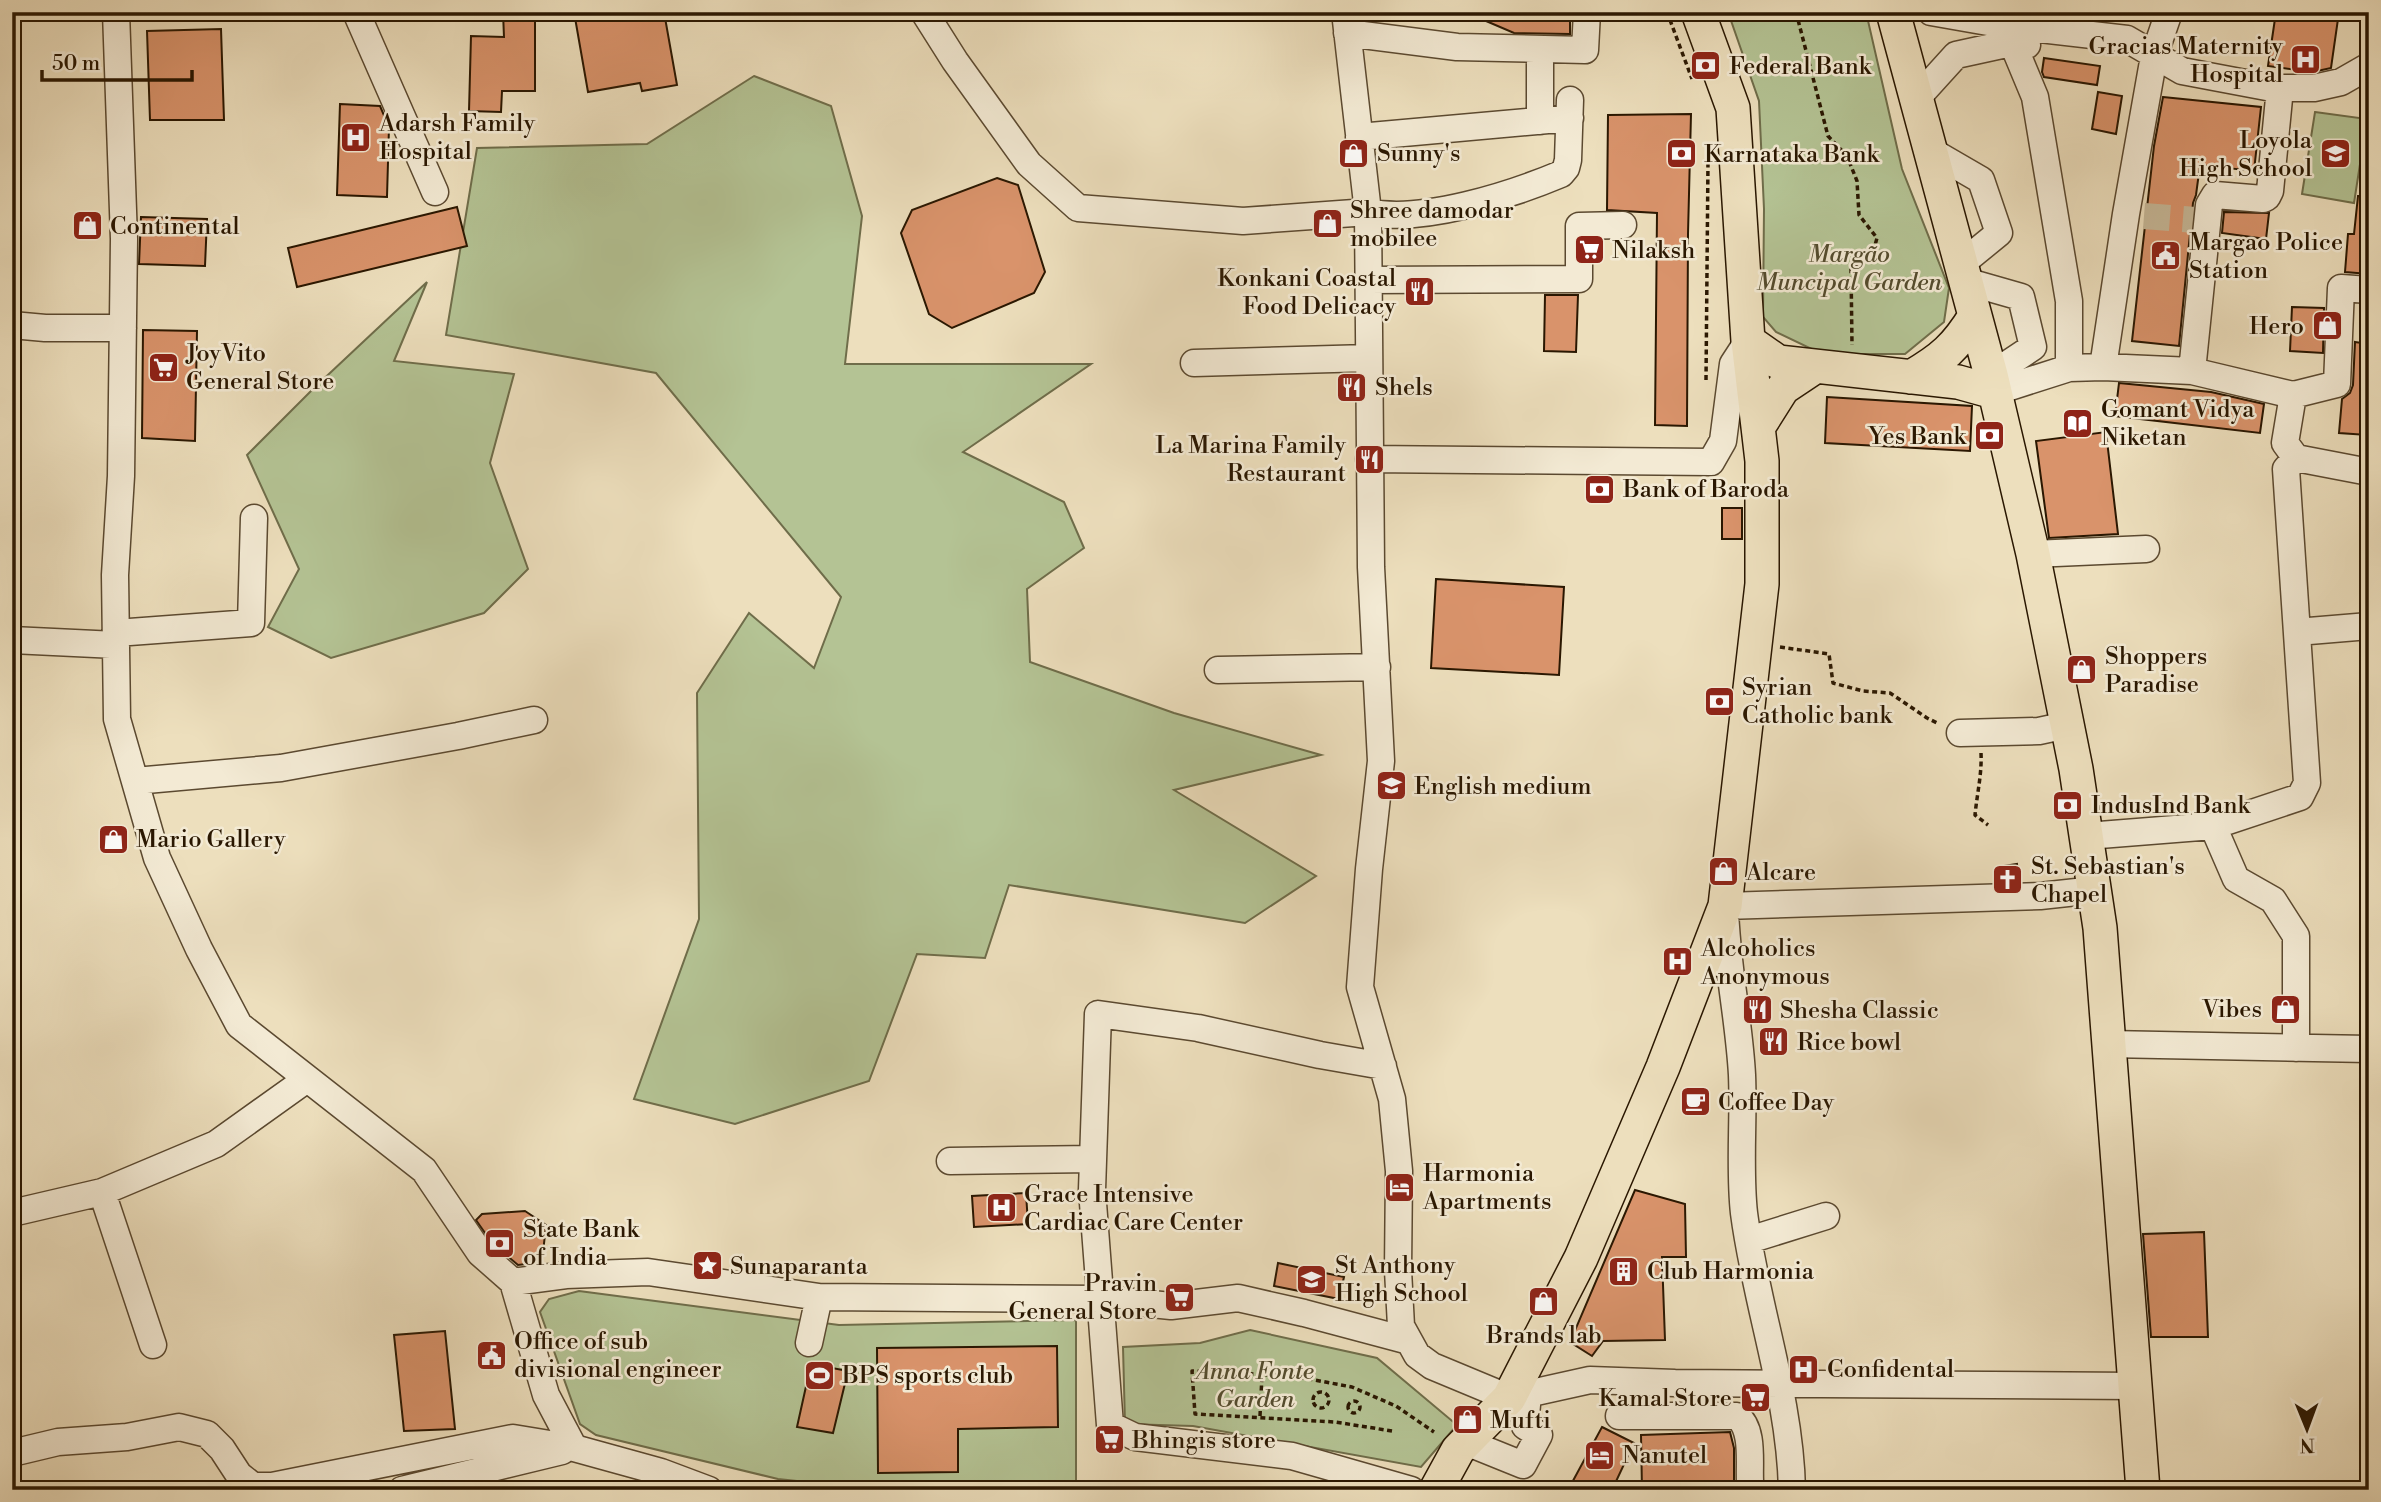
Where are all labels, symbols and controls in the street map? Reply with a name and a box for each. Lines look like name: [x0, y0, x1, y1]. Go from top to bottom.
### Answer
place label: Gracias Maternity Hospital: [2089, 32, 2283, 90]
scale bar: [42, 38, 192, 82]
hospital icon: Gracias Maternity Hospital: [2289, 43, 2323, 77]
bank icon: Federal Bank: [1689, 49, 1723, 83]
text: 50 m: [52, 51, 100, 77]
place label: Federal Bank: [1729, 52, 1873, 82]
place label: Adarsh Family Hospital: [378, 109, 536, 167]
hospital icon: Adarsh Family Hospital: [339, 120, 373, 154]
place label: Loyola High School: [2179, 126, 2313, 184]
shop icon: Sunny's: [1337, 136, 1371, 170]
bank icon: Karnataka Bank: [1664, 137, 1698, 171]
school or university icon: Loyola High School: [2318, 137, 2352, 171]
place label: Sunny's: [1377, 139, 1460, 169]
place label: Karnataka Bank: [1704, 140, 1881, 170]
place label: Shree damodar mobilee: [1350, 196, 1514, 254]
shop icon: Shree damodar mobilee: [1310, 207, 1344, 241]
shop icon: Continental: [70, 209, 104, 243]
place label: Continental: [110, 212, 240, 242]
place label: Margao Police Station: [2189, 228, 2343, 286]
supermarket icon: Nilaksh: [1572, 233, 1606, 267]
place label: Nilaksh: [1612, 236, 1695, 266]
public building icon: Margao Police Station: [2149, 239, 2183, 273]
park label: Margão Muncipal Garden: [1756, 240, 1942, 298]
place label: Konkani Coastal Food Delicacy: [1217, 264, 1396, 322]
restaurant icon: Konkani Coastal Food Delicacy: [1402, 275, 1436, 309]
shop icon: Hero: [2310, 309, 2344, 343]
place label: Hero: [2249, 312, 2304, 342]
place label: JoyVito General Store: [185, 339, 334, 397]
supermarket icon: JoyVito General Store: [146, 350, 180, 384]
restaurant icon: Shels: [1335, 370, 1369, 404]
place label: Shels: [1375, 373, 1433, 403]
place label: Gomant Vidya Niketan: [2101, 395, 2255, 453]
library icon: Gomant Vidya Niketan: [2061, 406, 2095, 440]
bank icon: Yes Bank: [1972, 419, 2006, 453]
place label: Yes Bank: [1867, 422, 1967, 452]
place label: La Marina Family Restaurant: [1155, 431, 1346, 489]
restaurant icon: La Marina Family Restaurant: [1352, 442, 1386, 476]
bank icon: Bank of Baroda: [1583, 472, 1617, 506]
place label: Bank of Baroda: [1622, 475, 1790, 505]
place label: Shoppers Paradise: [2105, 642, 2207, 700]
shop icon: Shoppers Paradise: [2065, 653, 2099, 687]
place label: Syrian Catholic bank: [1742, 673, 1893, 731]
bank icon: Syrian Catholic bank: [1702, 684, 1736, 718]
school or university icon: English medium: [1374, 769, 1408, 803]
place label: English medium: [1414, 772, 1592, 802]
bank icon: IndusInd Bank: [2051, 788, 2085, 822]
place label: IndusInd Bank: [2091, 791, 2252, 821]
shop icon: Mario Gallery: [96, 822, 130, 856]
place label: Mario Gallery: [136, 825, 286, 855]
place label: St. Sebastian's Chapel: [2031, 852, 2185, 910]
shop icon: Alcare: [1706, 855, 1740, 889]
place label: Alcare: [1745, 858, 1816, 888]
church icon: St. Sebastian's Chapel: [1991, 863, 2025, 897]
place label: Alcoholics Anonymous: [1700, 934, 1830, 992]
hospital icon: Alcoholics Anonymous: [1661, 945, 1695, 979]
shop icon: Vibes: [2268, 992, 2302, 1026]
restaurant icon: Shesha Classic: [1740, 993, 1774, 1027]
place label: Vibes: [2201, 995, 2262, 1025]
place label: Shesha Classic: [1780, 996, 1939, 1026]
restaurant icon: Rice bowl: [1757, 1025, 1791, 1059]
place label: Rice bowl: [1797, 1028, 1901, 1058]
cafe icon: Coffee Day: [1678, 1085, 1712, 1119]
place label: Coffee Day: [1718, 1088, 1834, 1118]
place label: Harmonia Apartments: [1422, 1159, 1551, 1217]
hotel icon: Harmonia Apartments: [1383, 1170, 1417, 1204]
place label: Grace Intensive Cardiac Care Center: [1024, 1180, 1243, 1238]
hospital icon: Grace Intensive Cardiac Care Center: [984, 1191, 1018, 1225]
place label: State Bank of India: [523, 1215, 640, 1273]
bank icon: State Bank of India: [483, 1226, 517, 1260]
place icon: Sunaparanta: [690, 1249, 724, 1283]
place label: St Anthony High School: [1335, 1251, 1468, 1309]
place label: Sunaparanta: [730, 1252, 869, 1282]
building icon: Club Harmonia: [1607, 1254, 1641, 1288]
place label: Club Harmonia: [1647, 1257, 1815, 1287]
school or university icon: St Anthony High School: [1295, 1262, 1329, 1296]
place label: Pravin General Store: [1009, 1269, 1157, 1327]
supermarket icon: Pravin General Store: [1163, 1280, 1197, 1314]
shop icon: Brands lab: [1527, 1284, 1561, 1318]
place label: Brands lab: [1485, 1321, 1602, 1351]
place label: Office of sub divisional engineer: [514, 1327, 722, 1385]
public building icon: Office of sub divisional engineer: [474, 1338, 508, 1372]
hospital icon: Confidental: [1787, 1352, 1821, 1386]
place label: Confidental: [1827, 1355, 1954, 1385]
park label: Anna Fonte Garden: [1193, 1357, 1314, 1415]
sports icon: BPS sports club: [802, 1358, 836, 1392]
place label: BPS sports club: [841, 1361, 1013, 1391]
supermarket icon: Kamal Store: [1738, 1381, 1772, 1415]
place label: Kamal Store: [1598, 1384, 1732, 1414]
north arrow: [2272, 1394, 2342, 1464]
shop icon: Mufti: [1450, 1403, 1484, 1437]
place label: Mufti: [1490, 1406, 1551, 1436]
supermarket icon: Bhingis store: [1092, 1423, 1126, 1457]
place label: Bhingis store: [1131, 1426, 1276, 1456]
text: N: [2300, 1433, 2315, 1457]
hotel icon: Nanutel: [1582, 1438, 1616, 1472]
place label: Nanutel: [1622, 1441, 1707, 1471]

